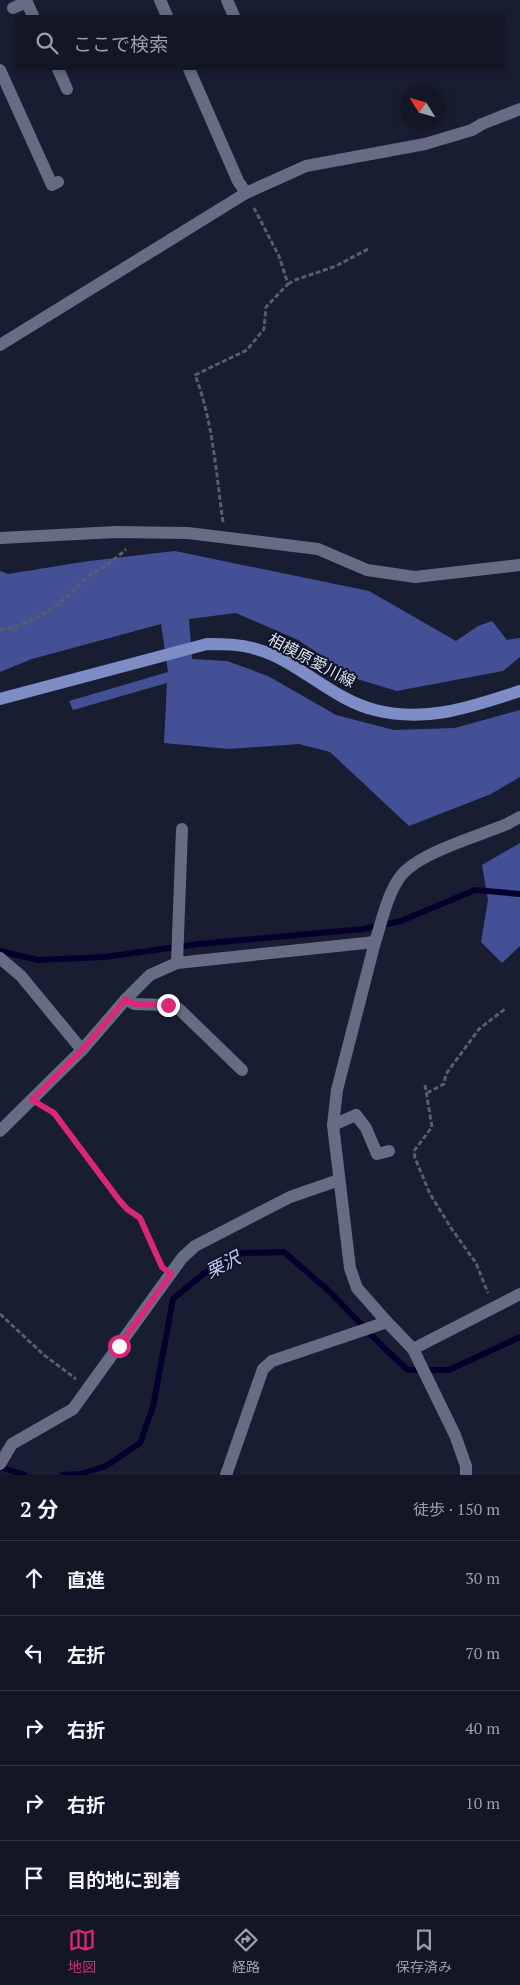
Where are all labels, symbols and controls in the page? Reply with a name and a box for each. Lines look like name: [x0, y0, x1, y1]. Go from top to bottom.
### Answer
search box: [15, 15, 505, 70]
icon: search: [33, 29, 61, 57]
text: ここで検索: [73, 31, 168, 56]
north arrow: [400, 85, 445, 130]
street label: 相模原愛川線: [264, 628, 360, 692]
route end: [157, 994, 180, 1017]
water label: 栗沢: [201, 1244, 246, 1283]
route start: [108, 1335, 131, 1358]
text: 2 分: [20, 1495, 59, 1523]
text: 徒歩 · 150 m: [413, 1498, 500, 1520]
icon: ahead: [20, 1564, 48, 1592]
text: 直進: [67, 1567, 105, 1592]
text: 30 m: [465, 1567, 500, 1589]
icon: left: [20, 1639, 48, 1667]
text: 左折: [67, 1642, 105, 1667]
text: 70 m: [465, 1642, 500, 1664]
icon: right: [20, 1714, 48, 1742]
text: 右折: [67, 1717, 105, 1742]
text: 40 m: [465, 1717, 500, 1739]
icon: right: [20, 1789, 48, 1817]
text: 右折: [67, 1792, 105, 1817]
text: 10 m: [465, 1792, 500, 1814]
icon: arrive: [20, 1864, 48, 1892]
text: 目的地に到着: [67, 1867, 181, 1892]
tab: 地図: [68, 1926, 96, 1976]
tab: 経路: [232, 1926, 260, 1976]
tab: 保存済み: [396, 1926, 452, 1976]

